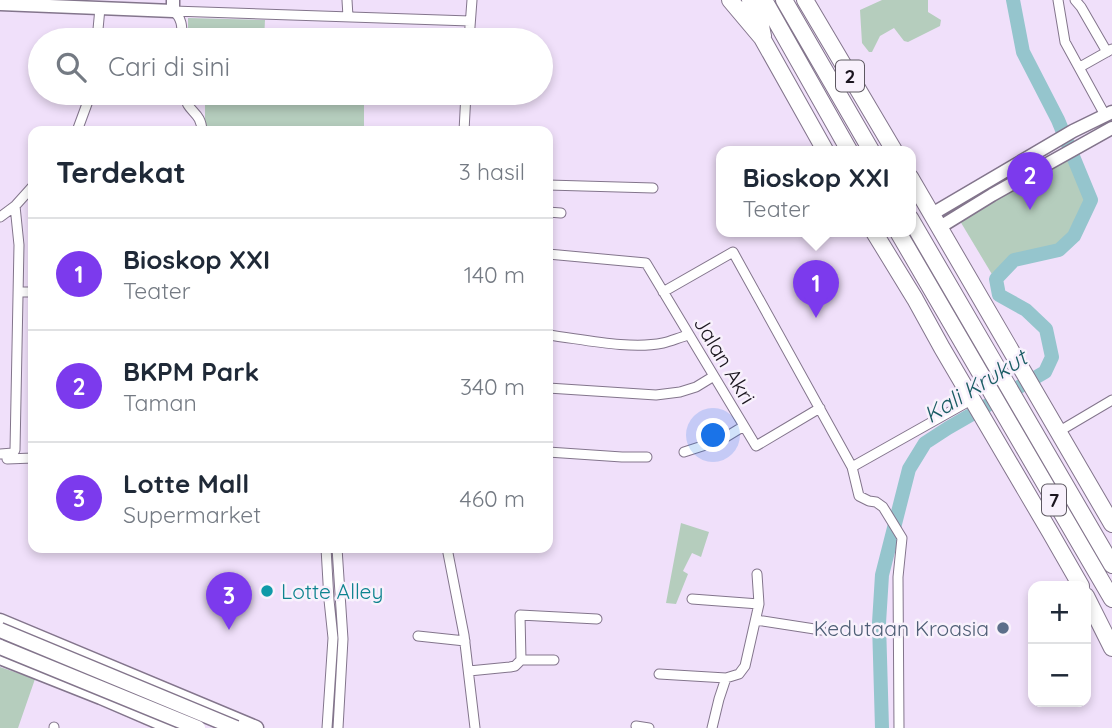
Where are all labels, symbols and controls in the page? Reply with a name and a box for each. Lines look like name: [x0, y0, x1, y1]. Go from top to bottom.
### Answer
search box: [28, 28, 553, 105]
icon: search: [52, 48, 90, 86]
text: Cari di sini: [108, 50, 230, 83]
road number: 2: [836, 60, 864, 92]
popup: [716, 146, 916, 237]
pin: 2: [1007, 152, 1053, 210]
text: Terdekat: [56, 153, 186, 191]
text: 3 hasil: [459, 157, 525, 186]
text: Bioskop XXI: [742, 161, 890, 194]
text: Teater: [742, 194, 810, 223]
text: Bioskop XXI: [123, 243, 270, 276]
text: 1: [75, 260, 83, 289]
text: 140 m: [464, 260, 525, 289]
pin: 1: [793, 260, 839, 318]
text: Teater: [123, 276, 191, 305]
street label: Jalan Akri: [689, 311, 761, 409]
water label: Kali Krukut: [918, 342, 1034, 429]
text: BKPM Park: [123, 355, 259, 388]
text: 2: [72, 372, 86, 401]
text: 340 m: [460, 372, 525, 401]
text: Taman: [123, 388, 197, 417]
your location: [696, 418, 730, 452]
text: Lotte Mall: [123, 467, 249, 500]
text: 3: [73, 484, 85, 513]
text: 460 m: [460, 484, 525, 513]
road number: 7: [1042, 485, 1066, 516]
text: Supermarket: [123, 500, 261, 529]
pin: 3: [206, 572, 252, 630]
place label: Lotte Alley: [281, 578, 383, 604]
map controls: [1028, 581, 1091, 707]
button: +: [1028, 581, 1091, 644]
marker: Lotte Alley: [259, 583, 275, 599]
place label: Kedutaan Kroasia: [814, 615, 989, 641]
marker: Kedutaan Kroasia: [995, 620, 1011, 636]
button: −: [1028, 644, 1091, 707]

